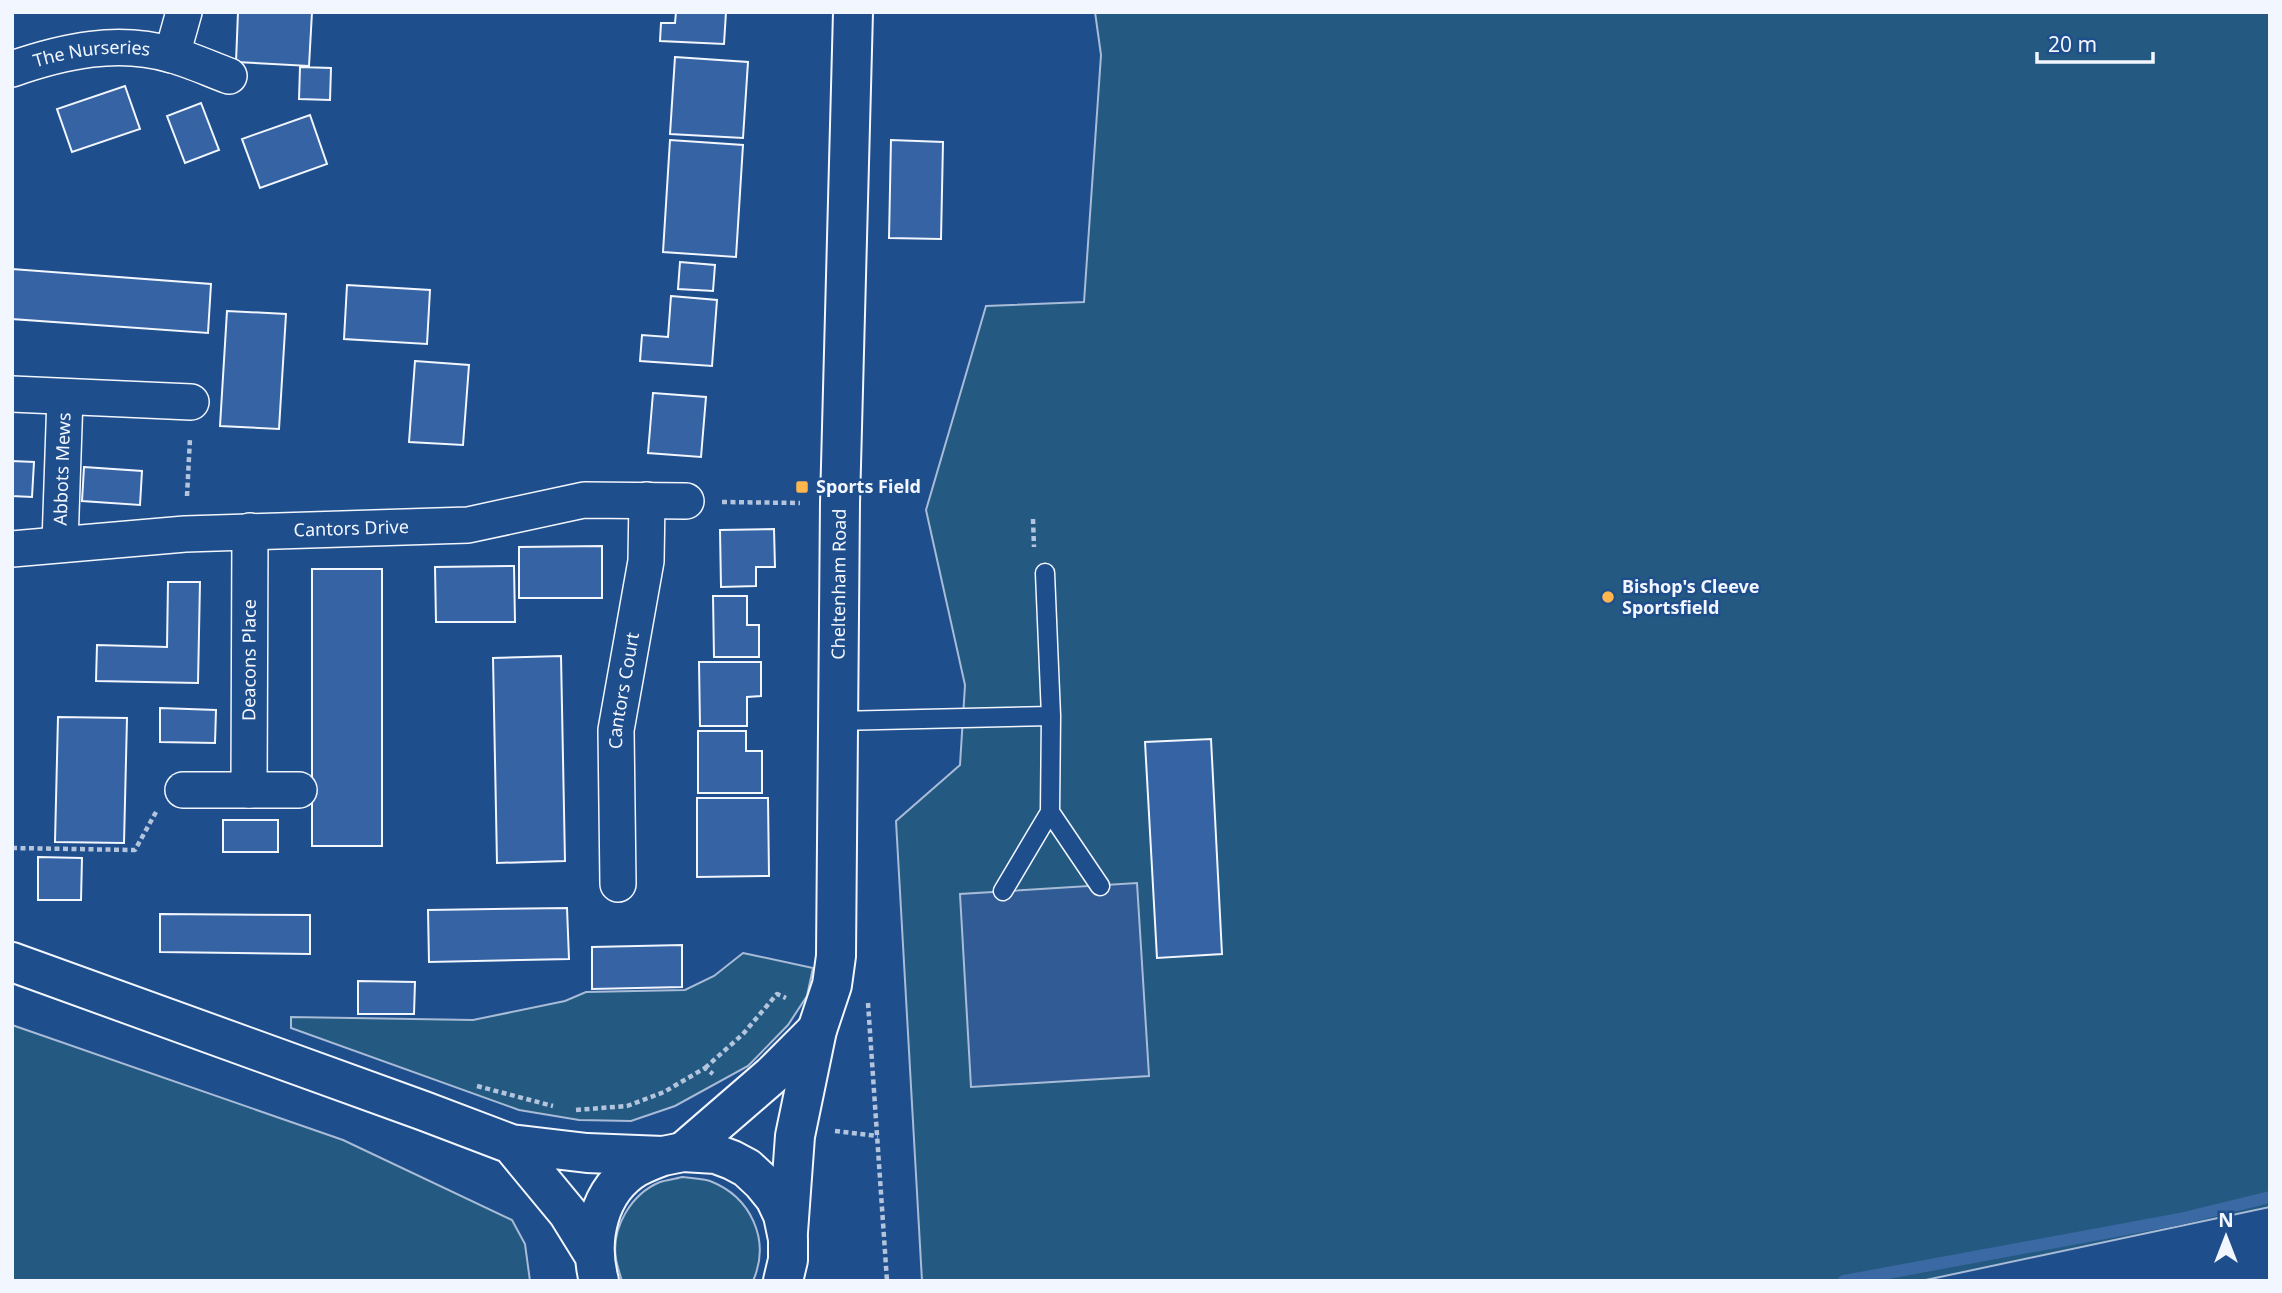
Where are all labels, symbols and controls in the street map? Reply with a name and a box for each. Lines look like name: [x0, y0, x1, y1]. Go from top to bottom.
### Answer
scale bar: [2037, 21, 2152, 65]
text: 20 m: [2048, 30, 2097, 58]
street label: The Nurseries: [30, 34, 152, 72]
street label: Abbots Mews: [48, 412, 75, 526]
place label: Sports Field: [816, 474, 921, 498]
marker: Sports Field: [794, 479, 810, 495]
street label: Cheltenham Road: [826, 509, 851, 660]
street label: Cantors Drive: [293, 514, 409, 542]
place label: Bishop's Cleeve Sportsfield: [1622, 574, 1760, 619]
marker: Bishop's Cleeve Sportsfield: [1600, 589, 1616, 605]
street label: Deacons Place: [236, 599, 261, 721]
street label: Cantors Court: [603, 630, 644, 749]
north arrow: [2191, 1202, 2261, 1272]
text: N: [2218, 1207, 2234, 1233]

